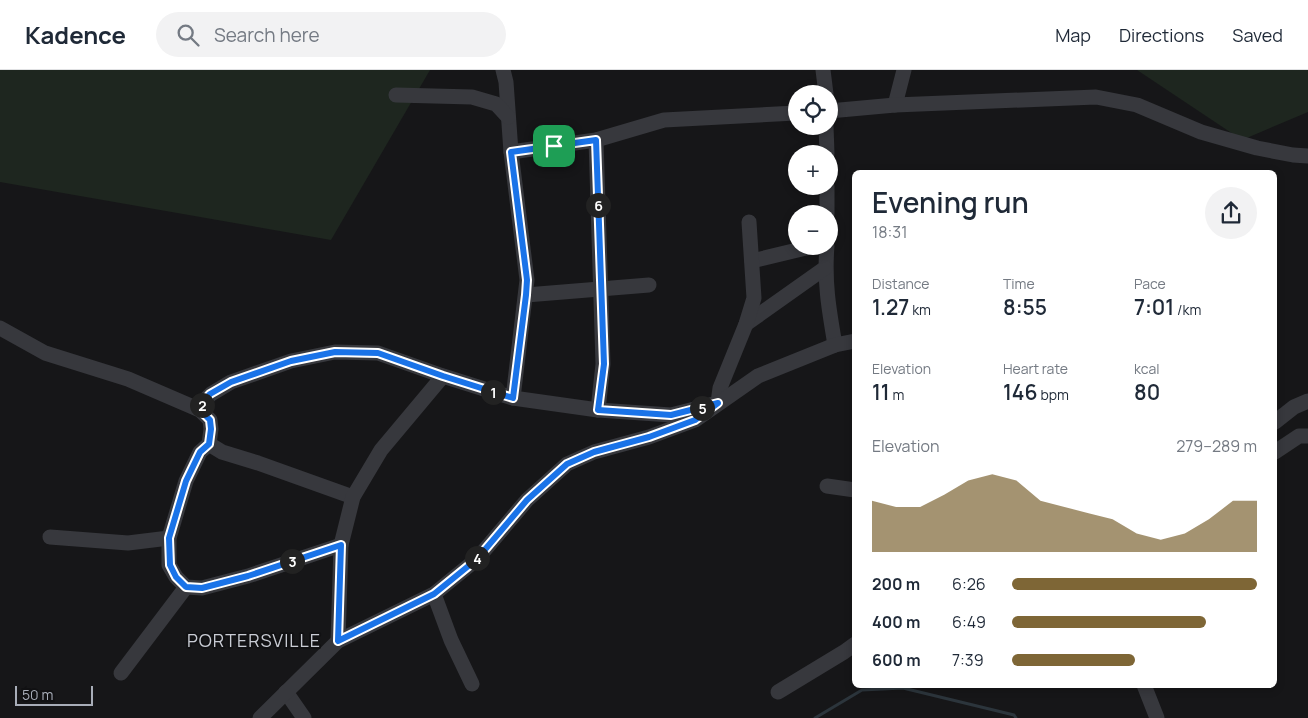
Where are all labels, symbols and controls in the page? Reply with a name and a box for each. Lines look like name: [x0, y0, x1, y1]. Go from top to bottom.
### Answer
search box: [156, 12, 506, 57]
text: Kadence: [25, 18, 126, 51]
icon: search: [174, 21, 202, 49]
text: Search here: [214, 22, 320, 48]
text: Map: [1055, 23, 1091, 47]
text: Directions: [1119, 23, 1204, 47]
text: Saved: [1232, 23, 1283, 47]
map controls: [788, 85, 838, 255]
button: locate: [788, 85, 838, 135]
pin: [533, 125, 575, 167]
icon: arrive: [540, 132, 568, 160]
button: +: [788, 145, 838, 195]
text: Evening run: [872, 183, 1029, 221]
button: share: [1205, 187, 1257, 239]
pin: 6: [586, 192, 610, 218]
text: 6: [594, 196, 603, 215]
button: −: [788, 205, 838, 255]
text: 18:31: [872, 221, 907, 243]
text: Distance: [872, 274, 929, 293]
text: Time: [1003, 274, 1035, 293]
text: Pace: [1134, 274, 1166, 293]
text: 1.27: [872, 293, 909, 321]
text: 8:55: [1003, 293, 1047, 321]
text: 7:01: [1134, 293, 1174, 321]
text: km: [909, 300, 931, 319]
text: /km: [1174, 300, 1201, 319]
text: Elevation: [872, 359, 931, 378]
text: Heart rate: [1003, 359, 1068, 378]
text: kcal: [1134, 359, 1160, 378]
text: 11: [872, 378, 890, 406]
text: 146: [1003, 378, 1038, 406]
text: 80: [1134, 378, 1160, 406]
pin: 1: [480, 380, 506, 404]
text: 1: [490, 383, 497, 402]
text: m: [890, 385, 904, 404]
text: bpm: [1038, 385, 1069, 404]
pin: 2: [190, 392, 214, 418]
text: 2: [198, 396, 207, 415]
pin: 5: [690, 396, 714, 420]
text: 5: [698, 399, 707, 418]
text: Elevation: [872, 435, 940, 457]
text: 279–289 m: [1176, 435, 1257, 457]
pin: 4: [464, 546, 490, 570]
pin: 3: [280, 548, 304, 574]
text: 4: [473, 549, 482, 568]
text: 3: [288, 552, 297, 571]
text: 200 m: [872, 573, 920, 595]
text: 6:26: [952, 573, 986, 595]
text: 400 m: [872, 611, 920, 633]
text: 6:49: [952, 611, 986, 633]
district label: PORTERSVILLE: [187, 628, 321, 652]
text: 600 m: [872, 649, 921, 671]
text: 7:39: [952, 649, 984, 671]
scale bar: [15, 683, 92, 706]
text: 50 m: [22, 685, 53, 704]

